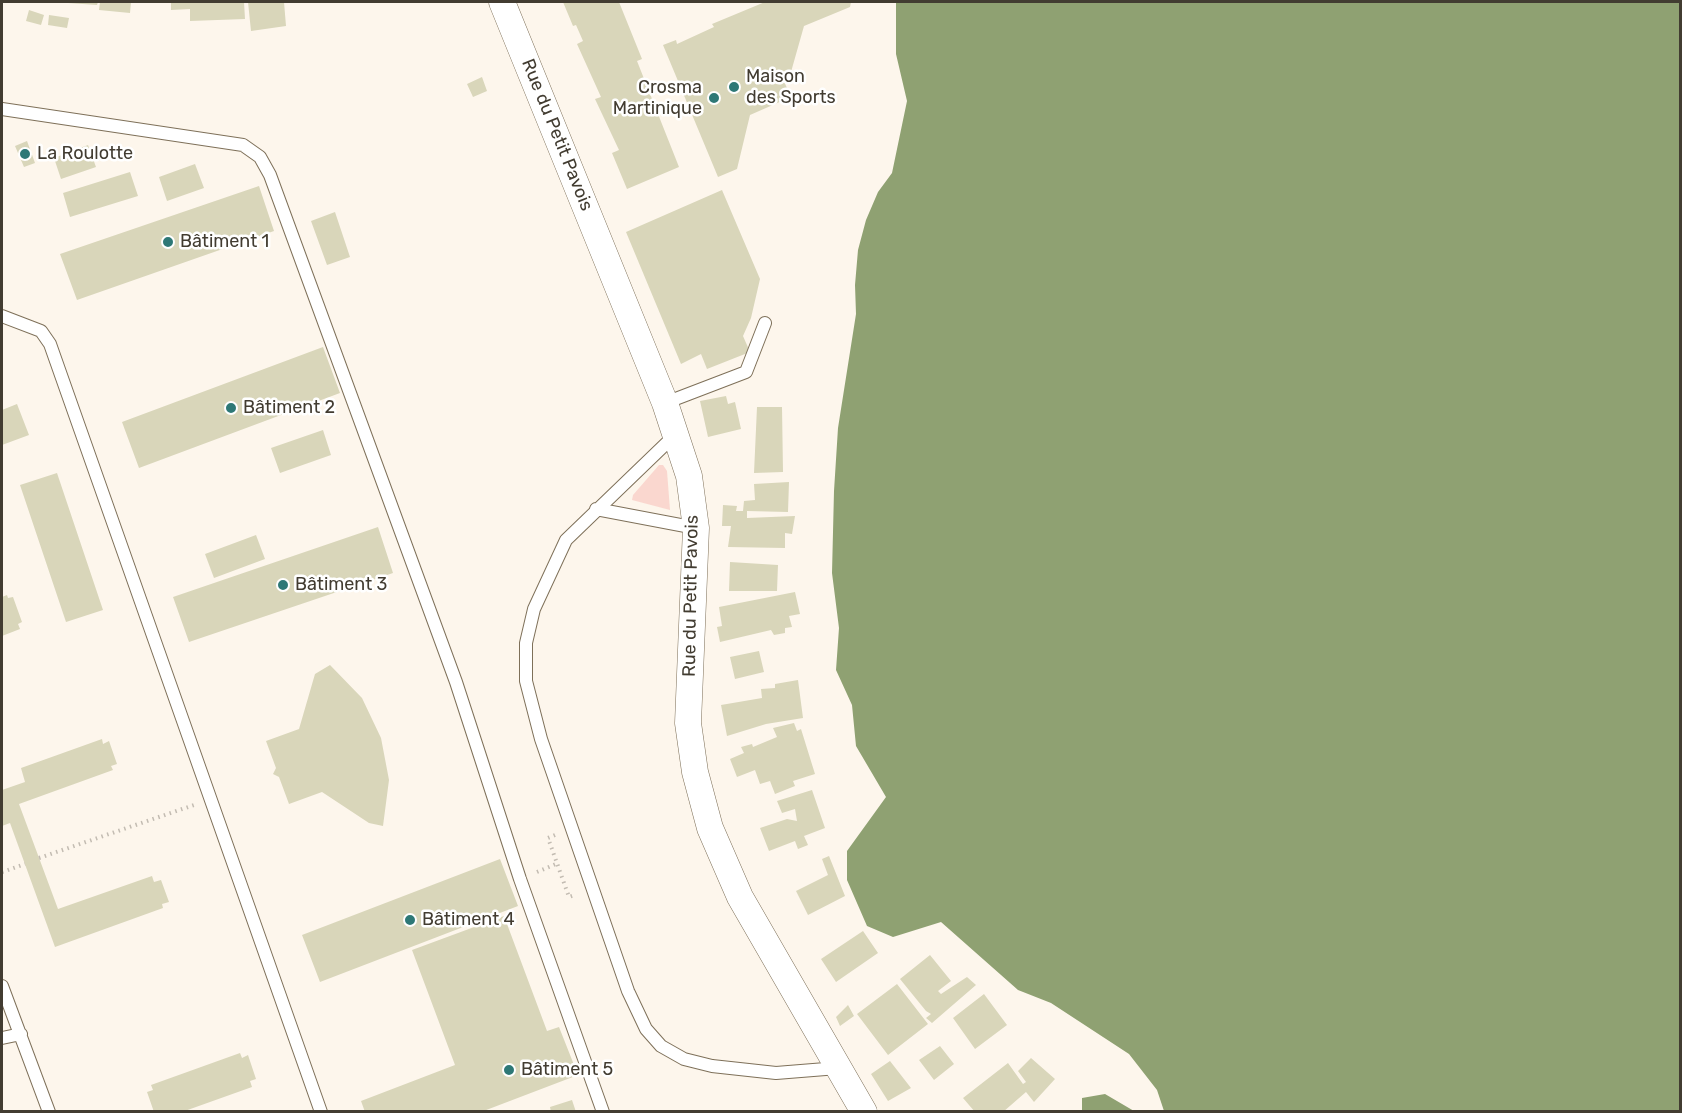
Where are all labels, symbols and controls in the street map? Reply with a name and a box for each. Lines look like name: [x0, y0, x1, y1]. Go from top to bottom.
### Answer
street label: Rue du Petit Pavois: [517, 56, 597, 214]
place label: Maison des Sports: [746, 66, 836, 109]
place label: Crosma Martinique: [613, 77, 702, 119]
marker: Maison des Sports: [727, 80, 741, 94]
marker: Crosma Martinique: [707, 91, 721, 105]
place label: La Roulotte: [37, 143, 133, 165]
marker: La Roulotte: [18, 147, 32, 161]
place label: Bâtiment 1: [180, 231, 269, 253]
marker: Bâtiment 1: [161, 235, 175, 249]
place label: Bâtiment 2: [243, 397, 335, 419]
marker: Bâtiment 2: [224, 401, 238, 415]
street label: Rue du Petit Pavois: [679, 515, 703, 677]
place label: Bâtiment 3: [295, 574, 387, 596]
marker: Bâtiment 3: [276, 578, 290, 592]
place label: Bâtiment 4: [422, 909, 515, 931]
marker: Bâtiment 4: [403, 913, 417, 927]
place label: Bâtiment 5: [521, 1059, 613, 1081]
marker: Bâtiment 5: [502, 1063, 516, 1077]

